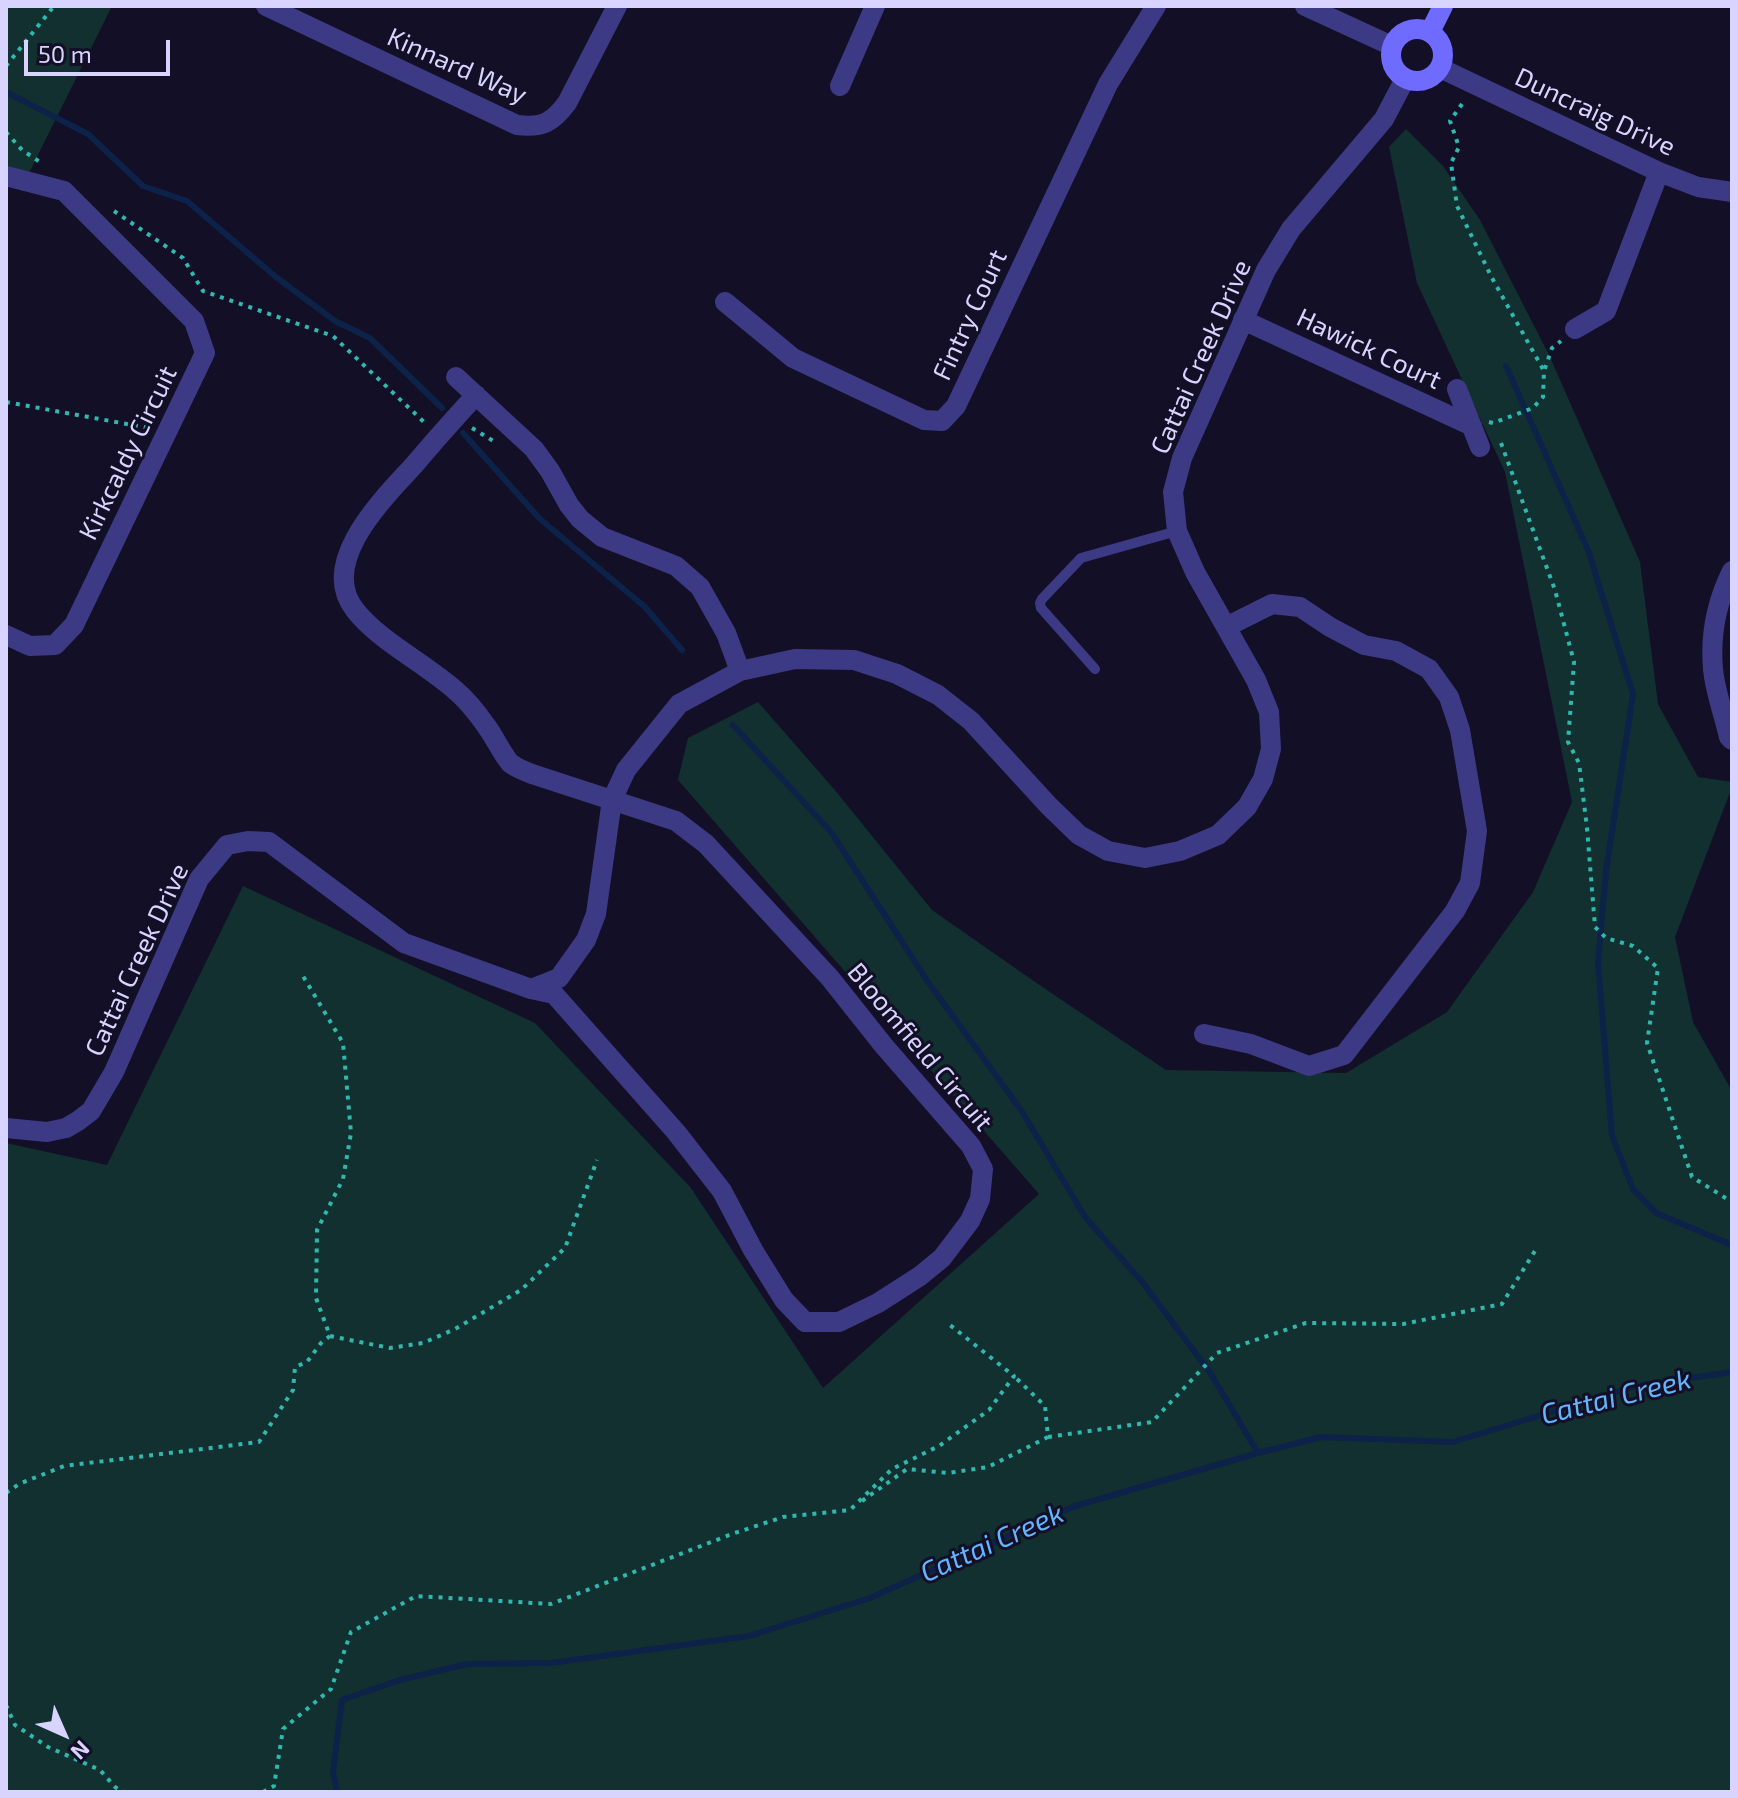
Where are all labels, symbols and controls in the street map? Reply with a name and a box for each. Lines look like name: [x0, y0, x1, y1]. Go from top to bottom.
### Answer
street label: Kinnard Way: [382, 21, 532, 111]
scale bar: [28, 24, 174, 74]
text: 50 m: [38, 39, 92, 68]
street label: Duncraig Drive: [1510, 61, 1680, 163]
street label: Fintry Court: [926, 245, 1014, 385]
street label: Cattai Creek Drive: [1144, 255, 1258, 459]
street label: Hawick Court: [1292, 302, 1446, 396]
street label: Kirkcaldy Circuit: [72, 361, 184, 545]
street label: Cattai Creek Drive: [79, 859, 195, 1061]
street label: Bloomfield Circuit: [841, 957, 999, 1137]
water label: Cattai Creek: [1537, 1362, 1695, 1432]
water label: Cattai Creek: [915, 1496, 1069, 1590]
north arrow: [24, 1694, 104, 1774]
text: N: [66, 1736, 96, 1766]

